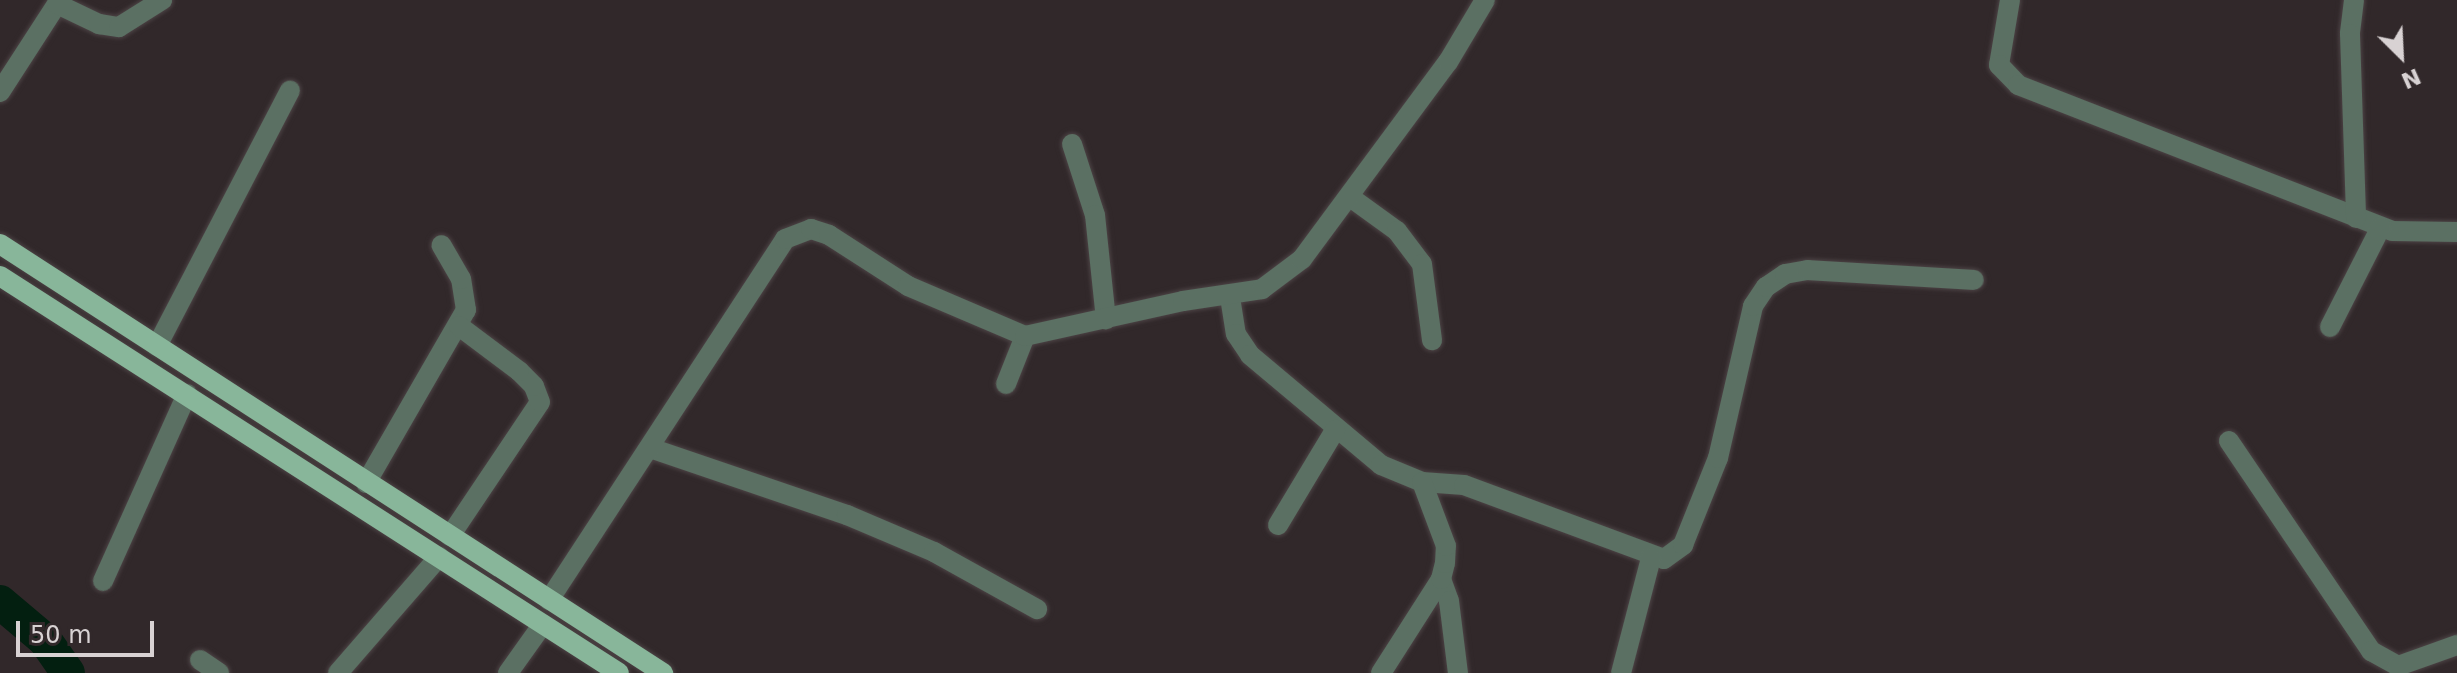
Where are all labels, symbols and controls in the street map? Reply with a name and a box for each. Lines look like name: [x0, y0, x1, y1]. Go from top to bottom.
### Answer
north arrow: [2361, 16, 2441, 96]
text: N: [2397, 63, 2424, 94]
scale bar: [20, 605, 158, 655]
text: 50 m: [30, 621, 92, 649]

